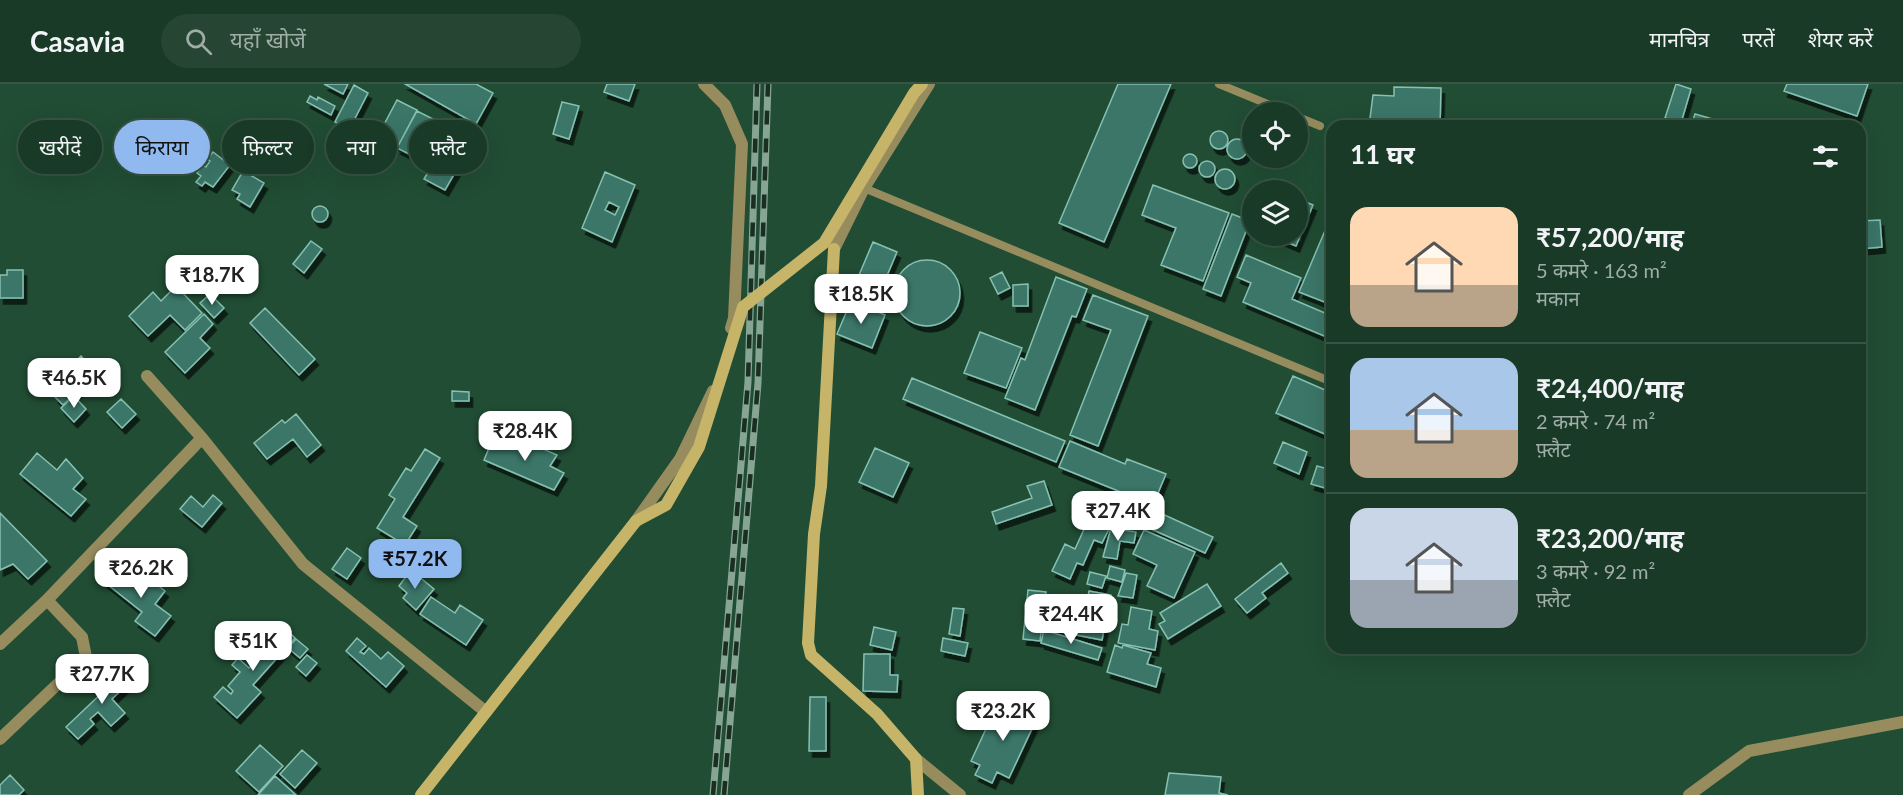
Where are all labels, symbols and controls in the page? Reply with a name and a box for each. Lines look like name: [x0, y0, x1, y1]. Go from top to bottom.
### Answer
search box: [161, 14, 581, 68]
text: Casavia: [30, 24, 125, 58]
icon: search: [182, 25, 215, 58]
text: यहाँ खोजें: [230, 26, 306, 53]
text: मानचित्र: [1649, 26, 1709, 51]
text: परतें: [1742, 26, 1775, 51]
text: शेयर करें: [1808, 26, 1873, 51]
map controls: [1242, 102, 1308, 246]
button: locate: [1242, 102, 1308, 168]
chip: खरीदें: [18, 120, 102, 174]
chip: किराया: [114, 120, 210, 174]
chip: फ़िल्टर: [222, 120, 314, 174]
chip: नया: [326, 120, 397, 174]
chip: फ़्लैट: [409, 120, 487, 174]
text: 11 घर: [1350, 138, 1415, 170]
icon: filters: [1809, 140, 1842, 173]
button: layers: [1242, 180, 1308, 246]
text: ₹57,200/माह: [1536, 221, 1684, 253]
icon: home: [1398, 231, 1470, 303]
pin: ₹18.7K: [163, 255, 261, 306]
text: 5 कमरे · 163 m²: [1536, 258, 1667, 282]
text: ₹18.7K: [180, 262, 244, 286]
pin: ₹18.5K: [812, 274, 910, 325]
text: ₹18.5K: [829, 281, 893, 305]
text: मकान: [1536, 286, 1580, 310]
pin: ₹46.5K: [25, 358, 123, 409]
text: ₹46.5K: [42, 365, 106, 389]
text: ₹24,400/माह: [1536, 372, 1684, 404]
icon: home: [1398, 382, 1470, 454]
text: 2 कमरे · 74 m²: [1536, 409, 1655, 433]
pin: ₹28.4K: [476, 411, 574, 462]
text: ₹28.4K: [493, 418, 557, 442]
text: फ़्लैट: [1536, 437, 1571, 461]
pin: ₹27.4K: [1069, 491, 1167, 542]
text: ₹27.4K: [1086, 498, 1150, 522]
text: ₹23,200/माह: [1536, 522, 1684, 554]
icon: home: [1398, 532, 1470, 604]
pin: ₹57.2K: [366, 539, 464, 590]
text: ₹57.2K: [383, 546, 447, 570]
pin: ₹26.2K: [92, 548, 190, 599]
text: ₹26.2K: [109, 555, 173, 579]
text: 3 कमरे · 92 m²: [1536, 559, 1655, 583]
text: फ़्लैट: [1536, 587, 1571, 611]
pin: ₹24.4K: [1022, 594, 1120, 645]
text: ₹24.4K: [1039, 601, 1103, 625]
pin: ₹51K: [217, 621, 289, 672]
text: ₹51K: [229, 628, 277, 652]
pin: ₹27.7K: [53, 654, 151, 705]
text: ₹27.7K: [70, 661, 134, 685]
pin: ₹23.2K: [954, 691, 1052, 742]
text: ₹23.2K: [971, 698, 1035, 722]

